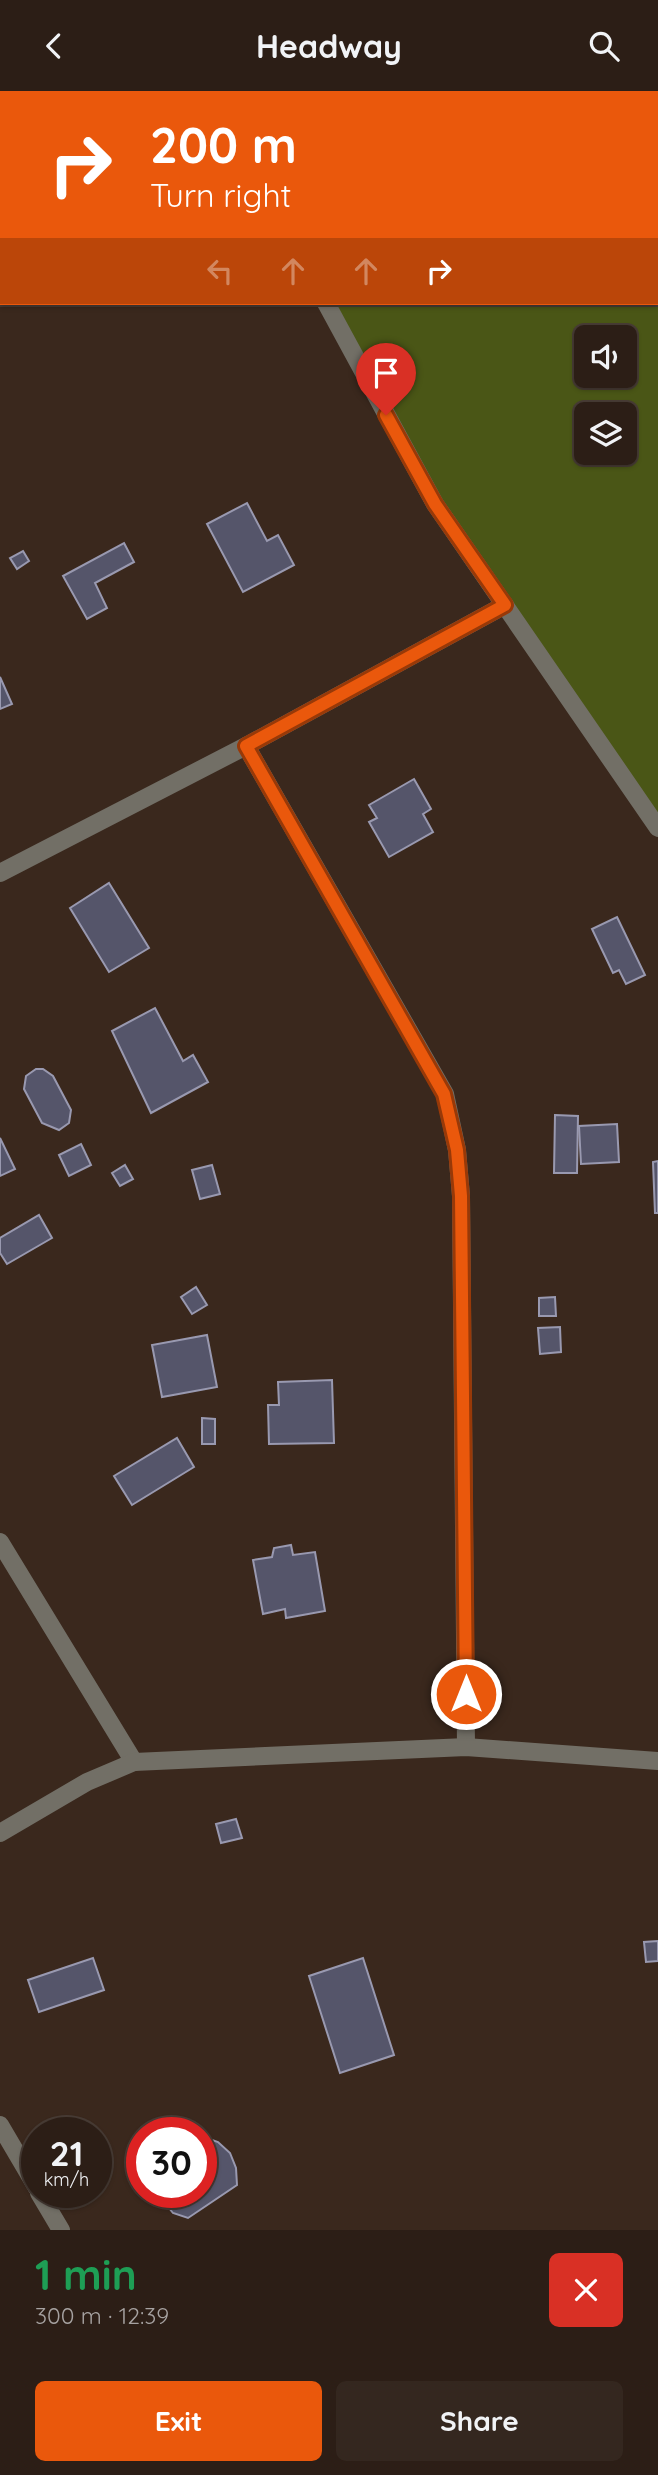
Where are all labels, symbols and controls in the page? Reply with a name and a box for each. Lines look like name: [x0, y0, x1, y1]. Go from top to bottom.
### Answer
text: Headway: [256, 26, 402, 66]
icon: back: [35, 27, 73, 65]
icon: search: [585, 27, 623, 65]
text: 200 m: [150, 114, 297, 175]
icon: right: [35, 119, 126, 210]
text: Turn right: [150, 175, 291, 215]
icon: left: [201, 252, 239, 290]
icon: ahead: [274, 252, 312, 290]
icon: ahead: [347, 252, 385, 290]
icon: right: [420, 252, 458, 290]
map controls: [574, 325, 637, 465]
button: sound: [574, 325, 637, 388]
pin: [356, 343, 416, 415]
icon: arrive: [367, 354, 405, 392]
button: layers: [574, 402, 637, 465]
position arrow: [429, 1657, 503, 1731]
speed limit sign: 30: [126, 2117, 217, 2208]
text: 21: [50, 2131, 83, 2175]
text: km/h: [44, 2168, 89, 2191]
text: 1 min: [35, 2248, 137, 2301]
button: close: [549, 2253, 623, 2327]
text: 300 m · 12:39: [35, 2301, 169, 2330]
button: Exit: [35, 2381, 322, 2461]
button: Share: [336, 2381, 623, 2461]

